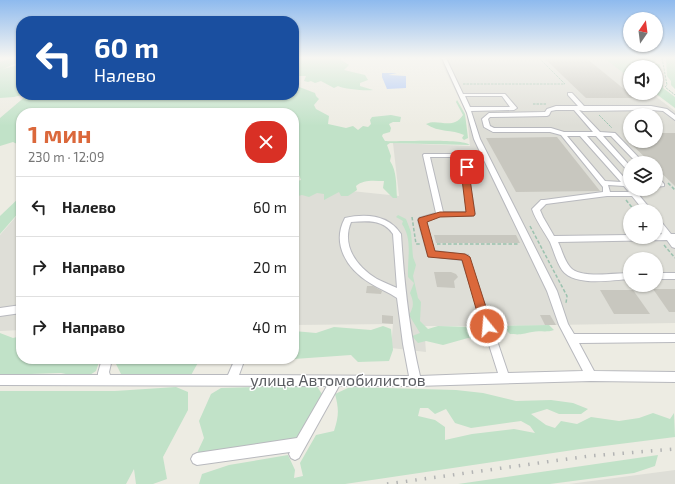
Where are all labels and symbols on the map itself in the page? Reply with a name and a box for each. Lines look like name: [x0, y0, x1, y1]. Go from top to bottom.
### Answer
north arrow: [623, 12, 663, 52]
pin: [450, 150, 484, 184]
position arrow: [466, 305, 508, 347]
street label: улица Автомобилистов: [250, 370, 426, 390]

